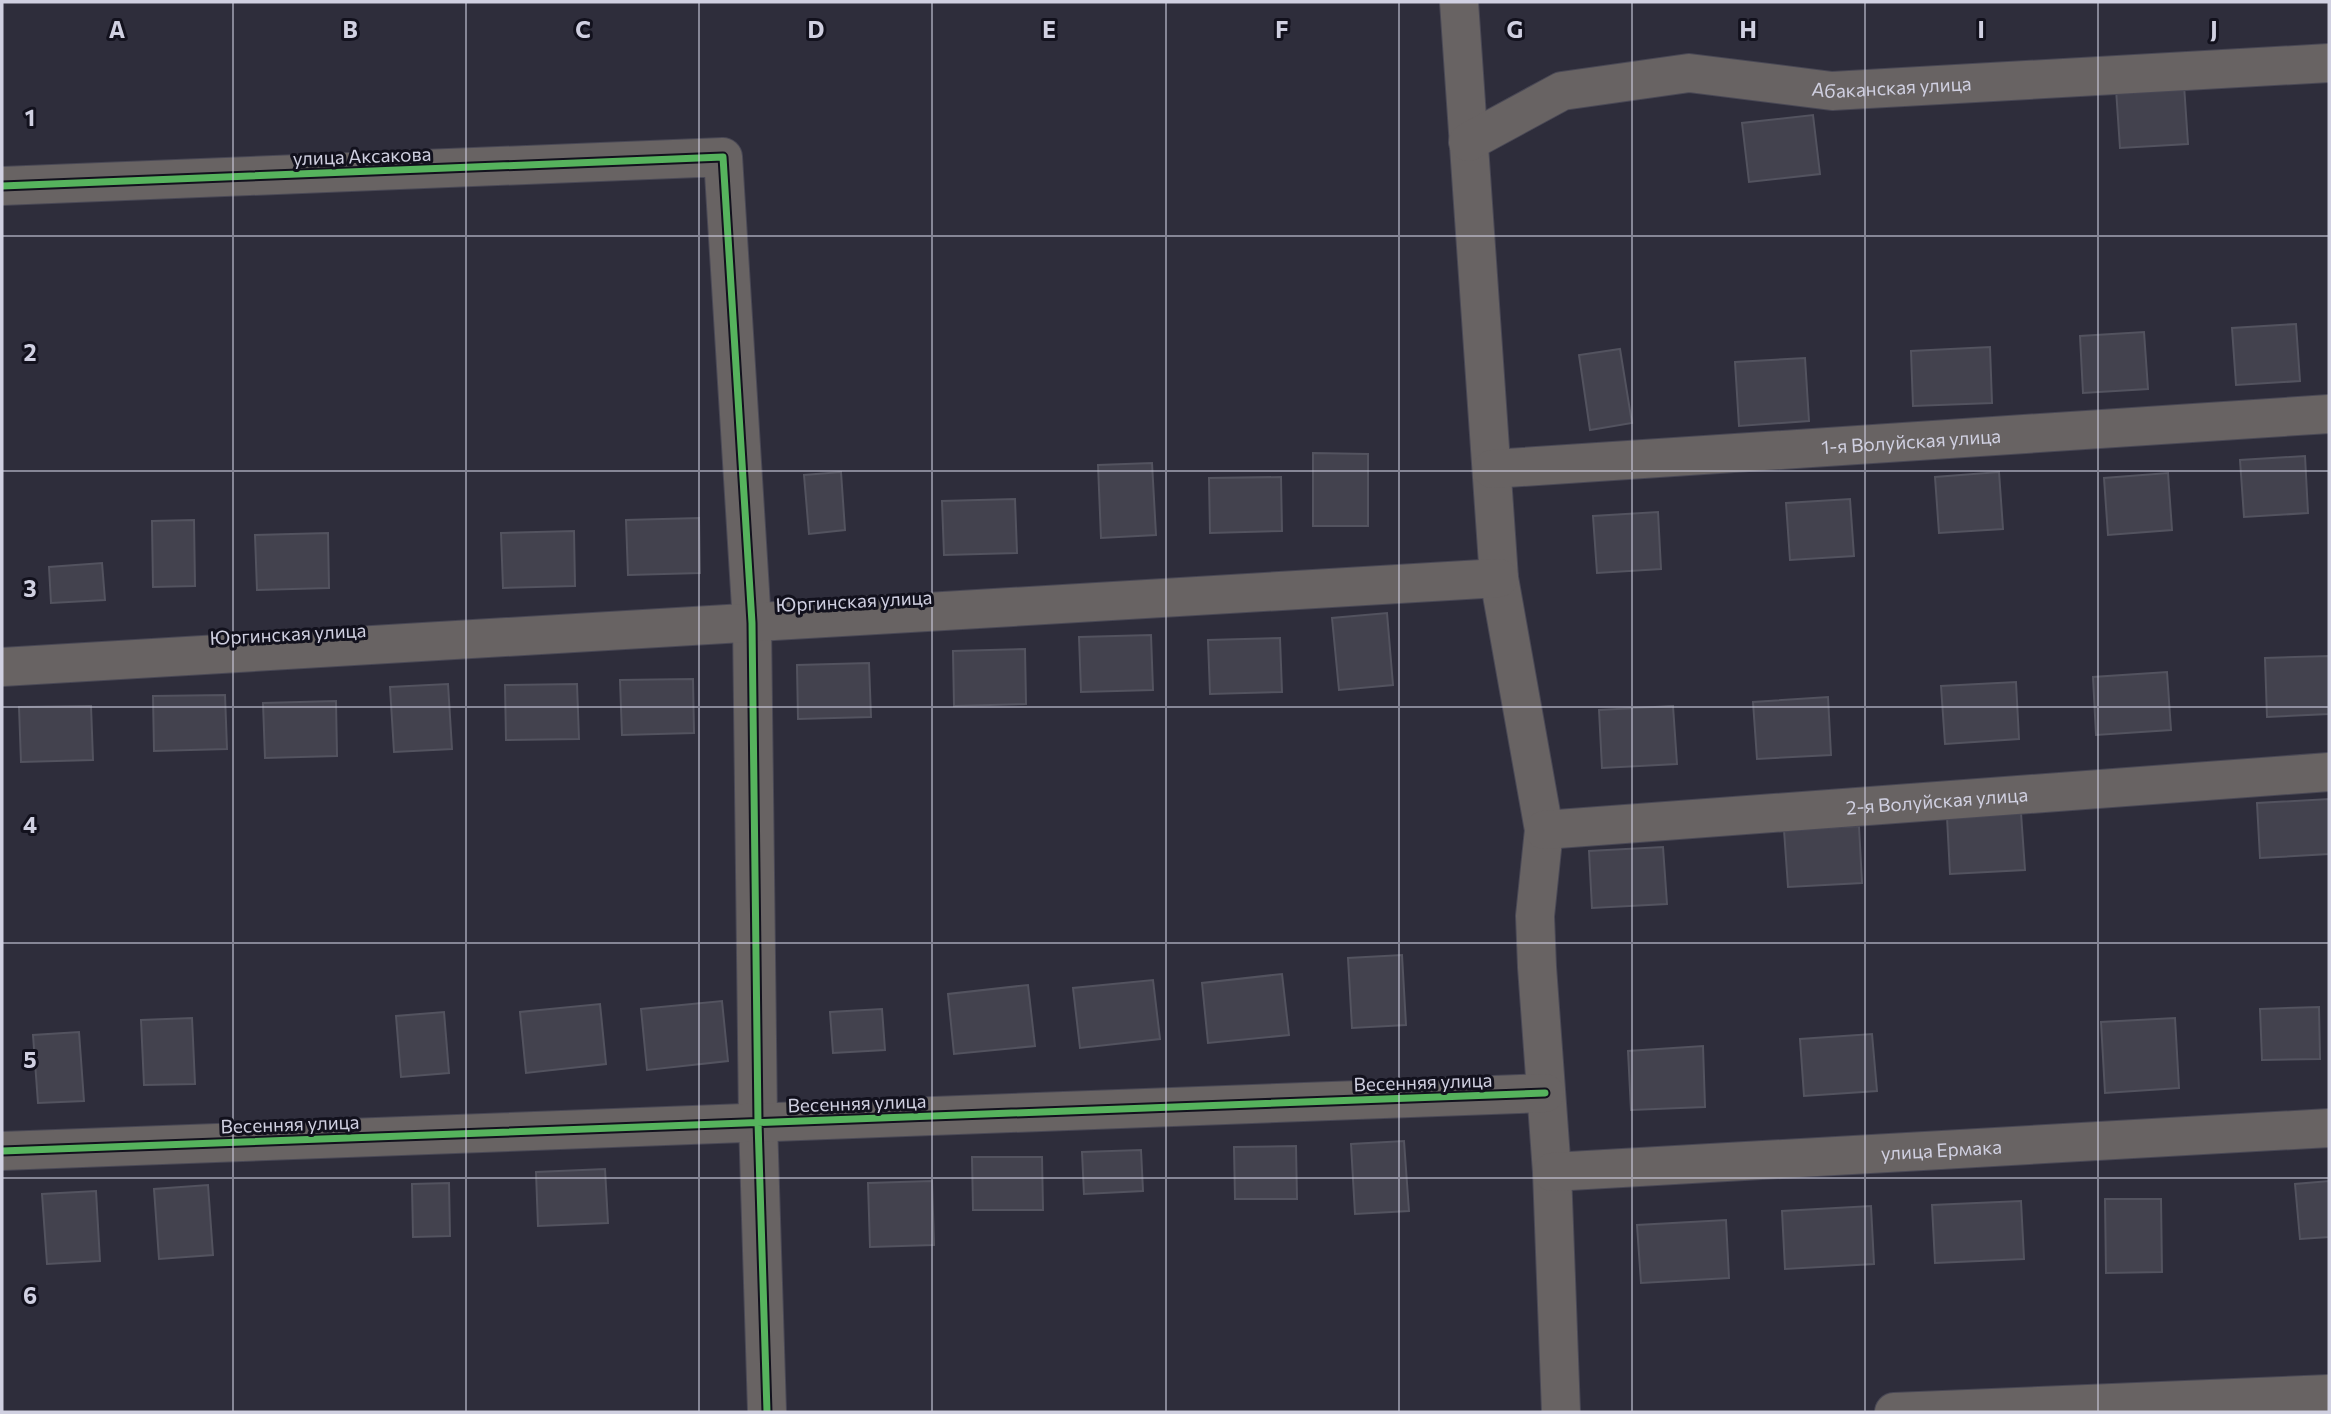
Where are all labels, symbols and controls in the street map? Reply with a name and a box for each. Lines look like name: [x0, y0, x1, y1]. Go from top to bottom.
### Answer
text: A: [109, 15, 126, 43]
text: B: [342, 15, 358, 43]
text: C: [575, 15, 591, 43]
text: D: [808, 15, 825, 43]
text: E: [1042, 15, 1056, 43]
text: F: [1275, 15, 1289, 43]
text: G: [1507, 15, 1523, 43]
text: H: [1739, 15, 1757, 43]
text: I: [1977, 15, 1985, 43]
text: J: [2210, 15, 2218, 43]
street label: Абаканская улица: [1810, 71, 1972, 102]
text: 1: [25, 103, 35, 131]
street label: улица Аксакова: [292, 142, 432, 169]
text: 2: [23, 338, 37, 366]
street label: 1-я Волуйская улица: [1820, 424, 2002, 458]
text: 3: [23, 574, 37, 602]
street label: Юргинская улица: [775, 585, 933, 616]
street label: Юргинская улица: [209, 618, 367, 649]
street label: 2-я Волуйская улица: [1845, 782, 2029, 819]
text: 4: [23, 810, 37, 838]
text: 5: [23, 1045, 37, 1073]
street label: Весенняя улица: [1353, 1068, 1493, 1095]
street label: Весенняя улица: [787, 1089, 927, 1116]
street label: Весенняя улица: [220, 1110, 360, 1137]
street label: улица Ермака: [1880, 1135, 2003, 1164]
text: 6: [23, 1281, 37, 1309]

